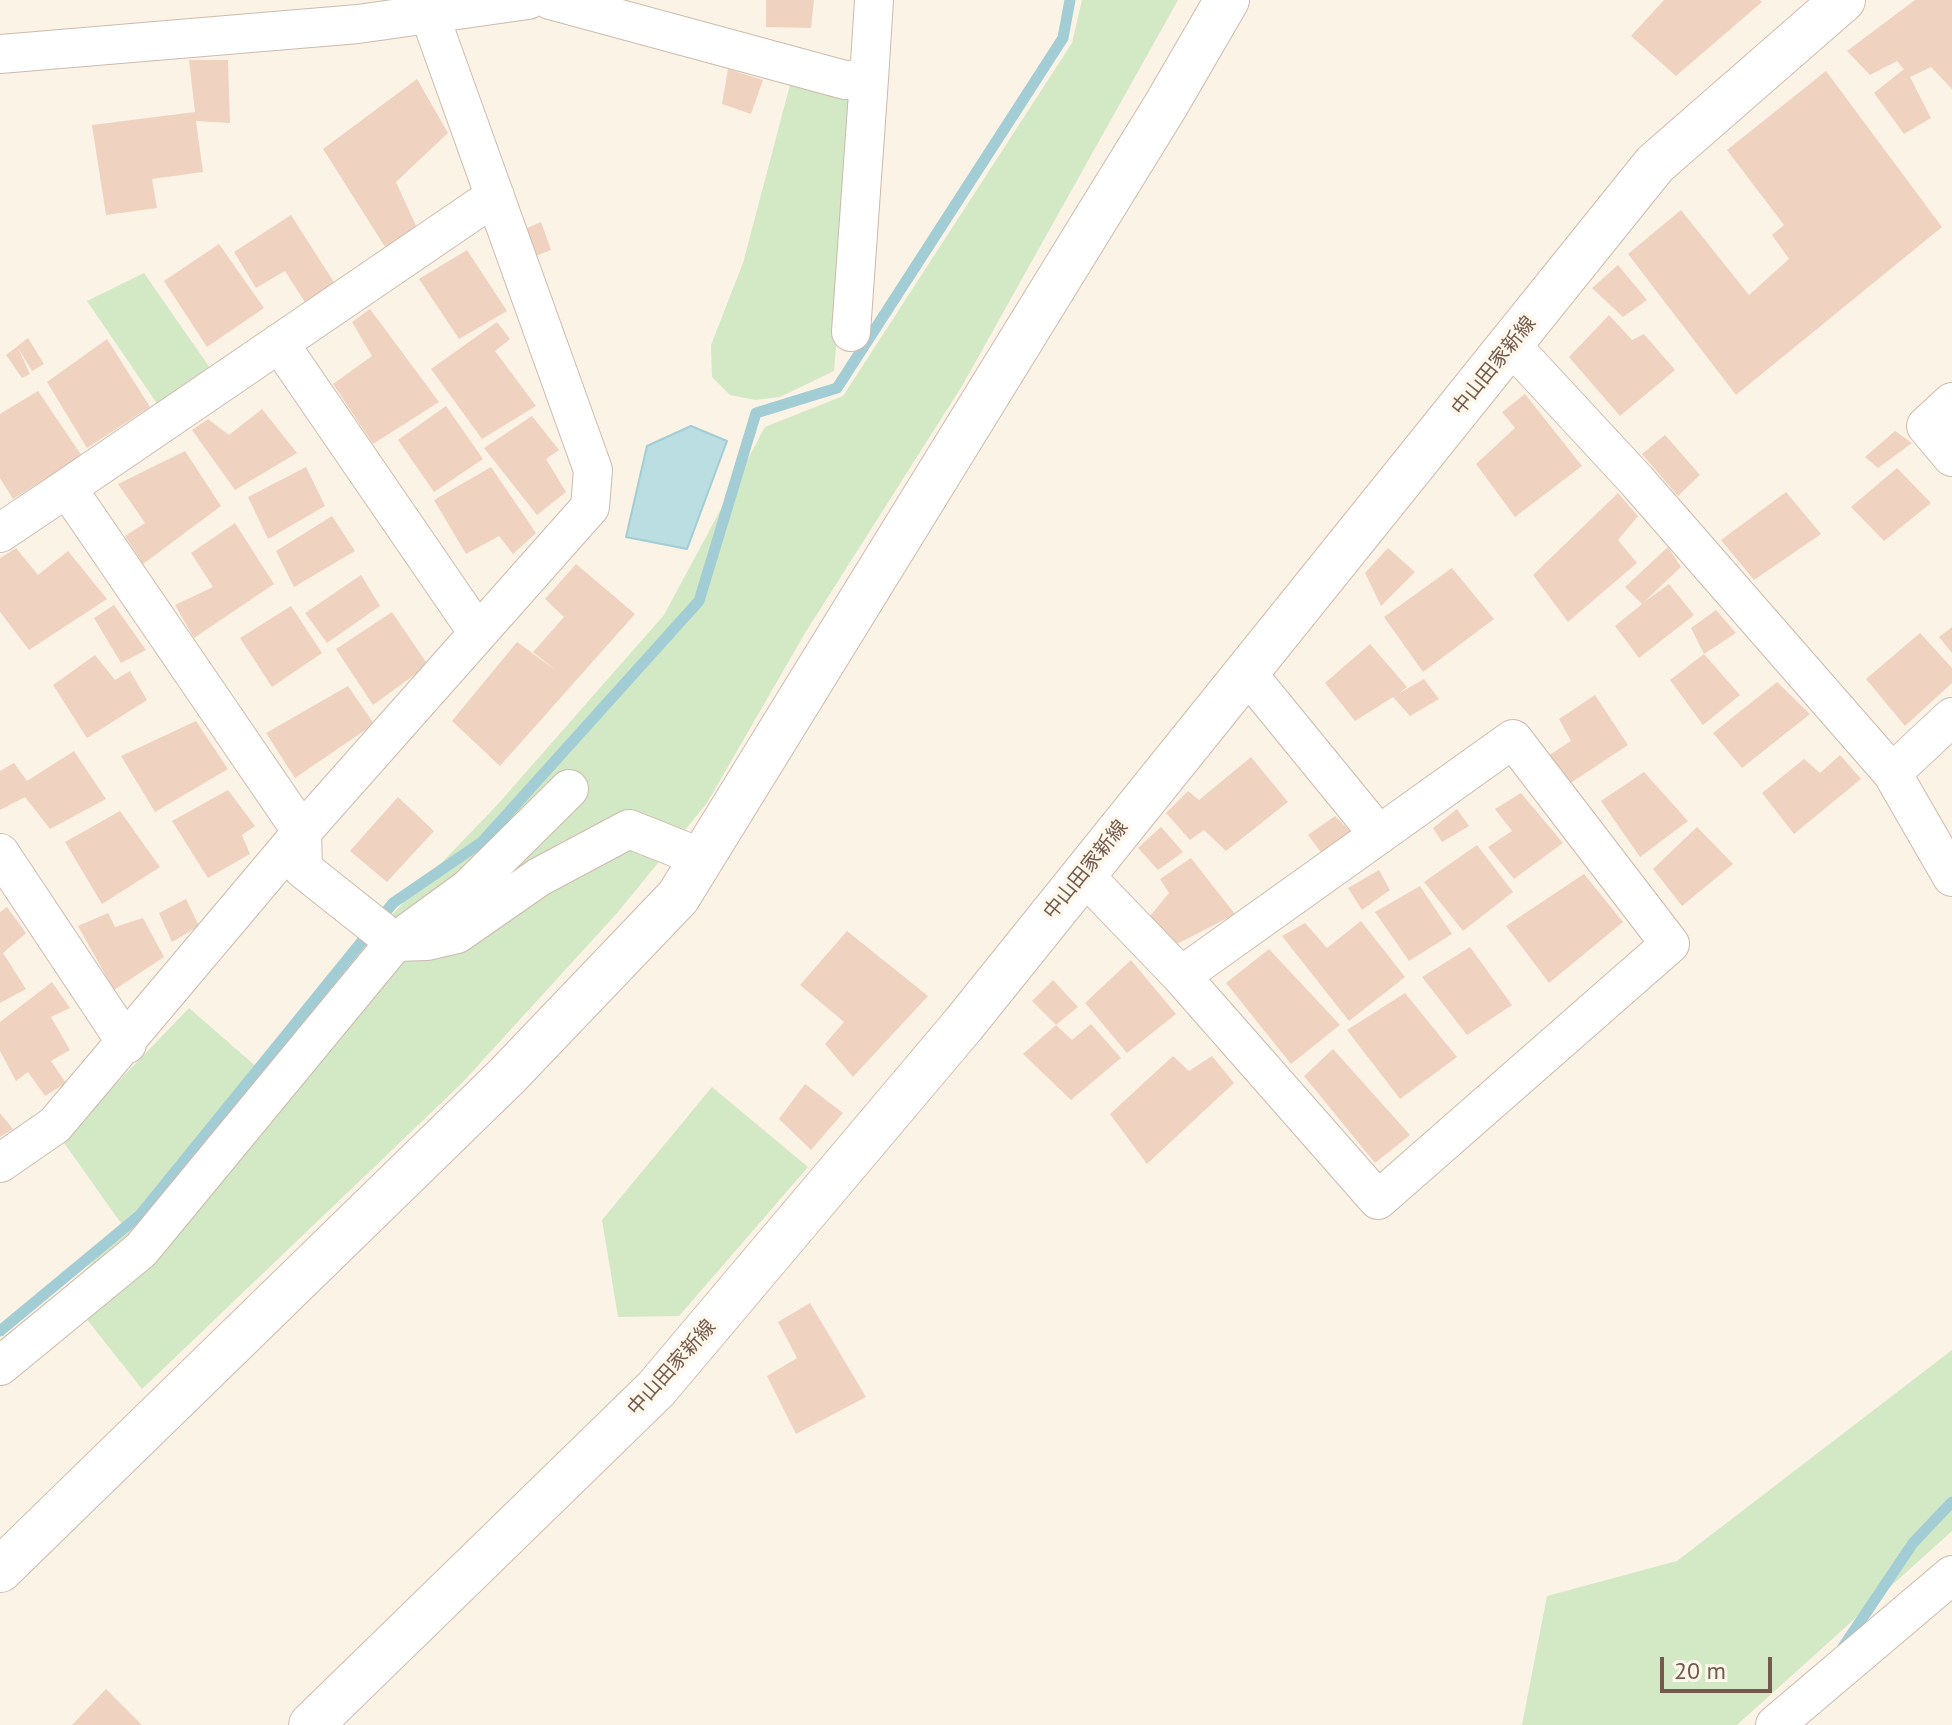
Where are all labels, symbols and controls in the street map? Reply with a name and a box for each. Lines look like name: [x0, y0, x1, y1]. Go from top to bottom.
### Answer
street label: 中山田家新線: [1447, 312, 1541, 420]
street label: 中山田家新線: [1039, 816, 1133, 924]
street label: 中山田家新線: [623, 1315, 721, 1421]
scale bar: [1664, 1641, 1776, 1691]
text: 20 m: [1674, 1655, 1726, 1686]

